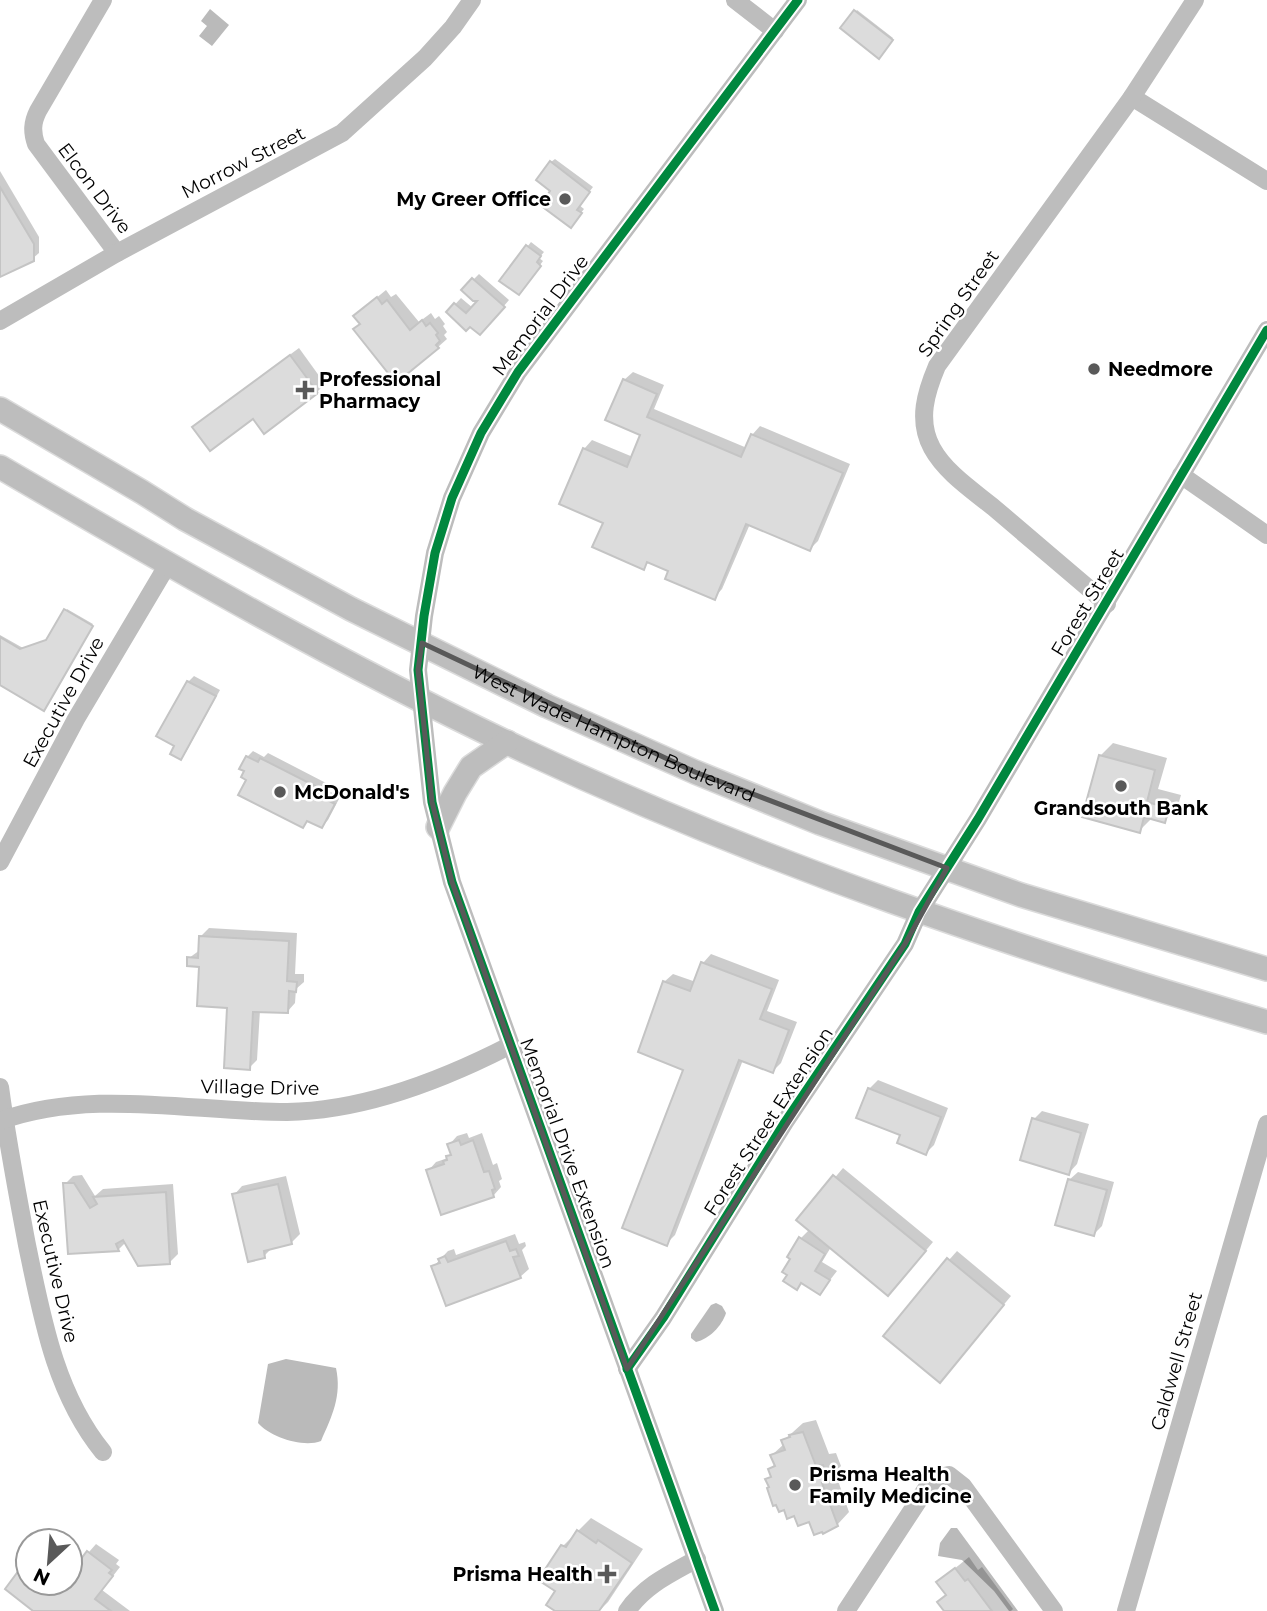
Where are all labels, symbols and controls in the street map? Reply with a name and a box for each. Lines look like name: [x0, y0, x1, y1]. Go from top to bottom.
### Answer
street label: Morrow Street: [178, 121, 309, 203]
street label: Elcon Drive: [53, 138, 136, 238]
place label: My Greer Office: [396, 188, 551, 211]
marker: My Greer Office: [557, 191, 573, 207]
street label: Spring Street: [913, 245, 1004, 361]
street label: Memorial Drive: [487, 250, 593, 380]
place label: Needmore: [1108, 358, 1213, 381]
marker: Needmore: [1086, 361, 1102, 377]
place label: Professional Pharmacy: [319, 368, 441, 413]
marker: Professional Pharmacy: [297, 382, 313, 398]
street label: Forest Street: [1046, 544, 1129, 660]
street label: Executive Drive: [18, 633, 109, 772]
street label: West Wade Hampton Boulevard: [468, 660, 759, 807]
marker: Grandsouth Bank: [1113, 778, 1129, 794]
place label: McDonald's: [294, 781, 410, 804]
marker: McDonald's: [272, 784, 288, 800]
place label: Grandsouth Bank: [1034, 797, 1209, 820]
street label: Forest Street Extension: [699, 1023, 838, 1220]
street label: Memorial Drive Extension: [515, 1035, 620, 1272]
street label: Village Drive: [200, 1075, 320, 1100]
street label: Executive Drive: [28, 1197, 83, 1345]
street label: Caldwell Street: [1146, 1289, 1207, 1433]
place label: Prisma Health Family Medicine: [809, 1463, 972, 1508]
marker: Prisma Health Family Medicine: [787, 1477, 803, 1493]
north arrow: [14, 1527, 84, 1597]
text: N: [30, 1563, 54, 1591]
place label: Prisma Health: [452, 1563, 593, 1586]
marker: Prisma Health: [599, 1566, 615, 1582]

